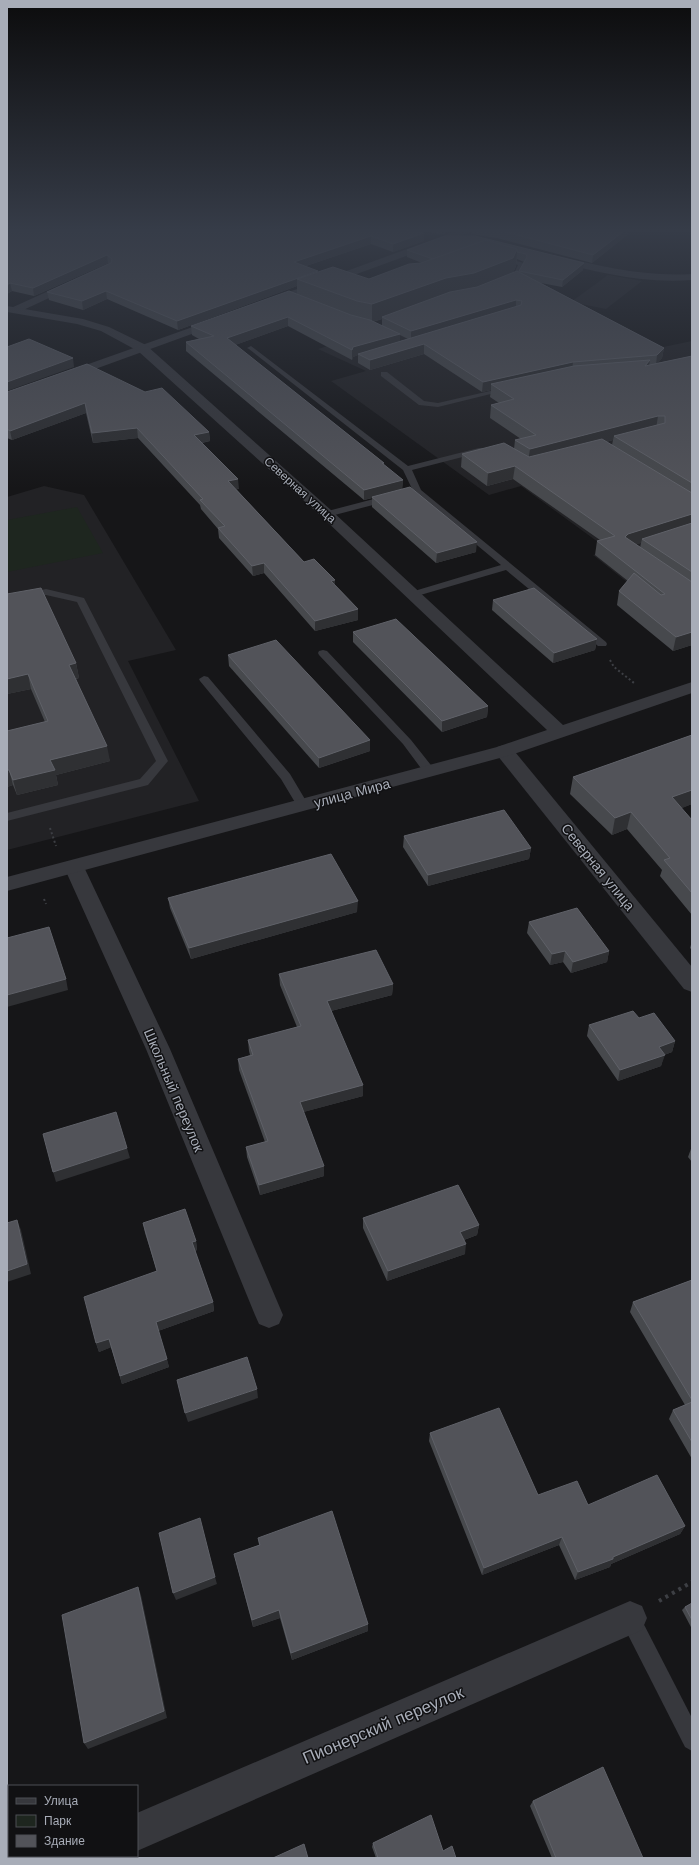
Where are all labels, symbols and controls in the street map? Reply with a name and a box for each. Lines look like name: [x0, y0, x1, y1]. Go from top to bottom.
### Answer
street label: Северная улица: [261, 454, 339, 526]
street label: улица Мира: [312, 775, 392, 811]
street label: Северная улица: [558, 820, 638, 914]
street label: Школьный переулок: [141, 1026, 208, 1155]
street label: Пионерский переулок: [300, 1682, 467, 1768]
legend: [8, 1785, 138, 1857]
text: Улица: [44, 1794, 78, 1808]
text: Парк: [44, 1814, 72, 1828]
text: Здание: [44, 1834, 85, 1848]

